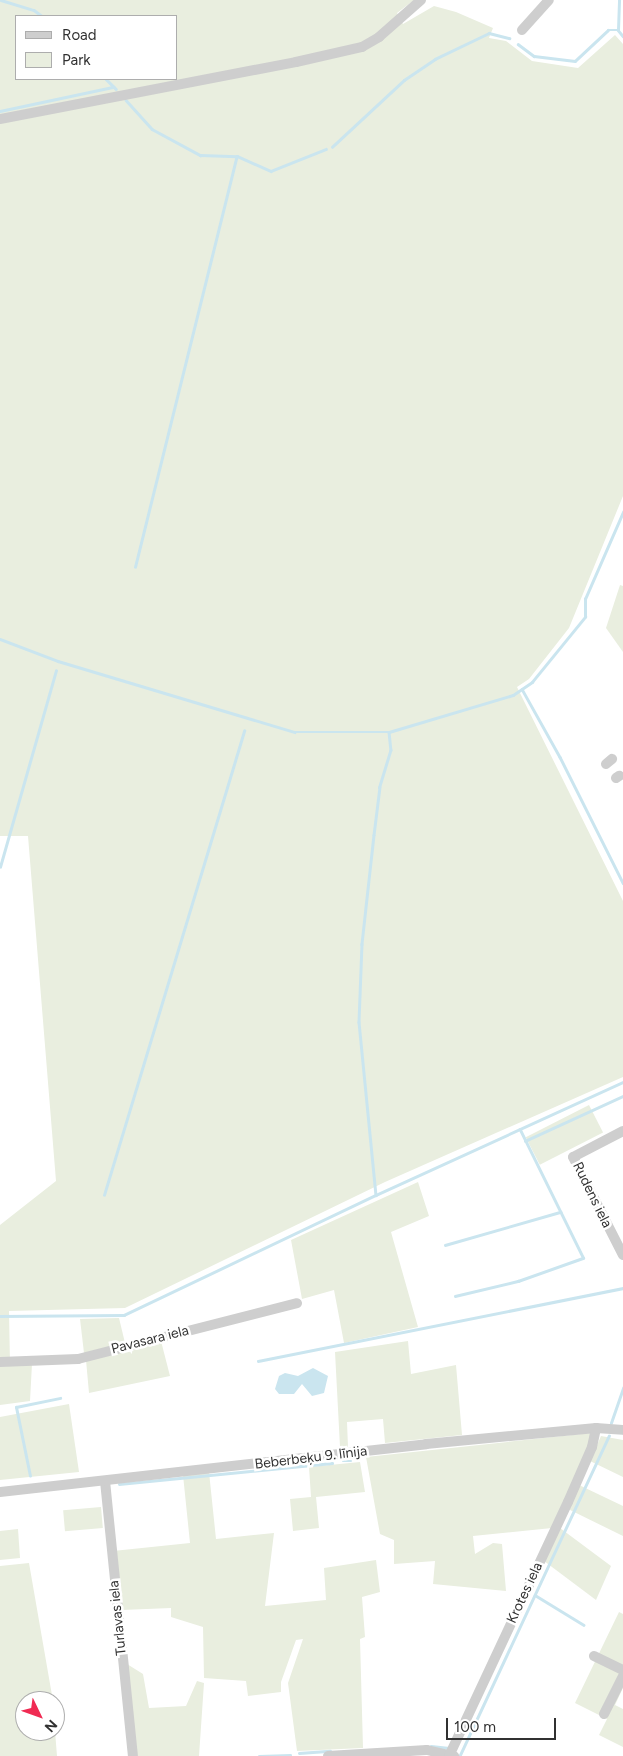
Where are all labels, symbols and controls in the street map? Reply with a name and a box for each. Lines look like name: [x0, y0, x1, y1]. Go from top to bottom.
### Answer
legend: [15, 15, 178, 80]
text: Road: [62, 26, 97, 44]
text: Park: [62, 51, 91, 69]
street label: Rudens iela: [569, 1159, 615, 1231]
street label: Pavasara iela: [109, 1322, 191, 1358]
street label: Beberbeķu 9. līnija: [254, 1443, 368, 1473]
street label: Krotes iela: [504, 1560, 546, 1626]
street label: Turlavas iela: [106, 1580, 130, 1656]
north arrow: [15, 1691, 65, 1741]
scale bar: [448, 1708, 558, 1740]
text: N: [41, 1716, 61, 1735]
text: 100 m: [454, 1718, 496, 1736]

